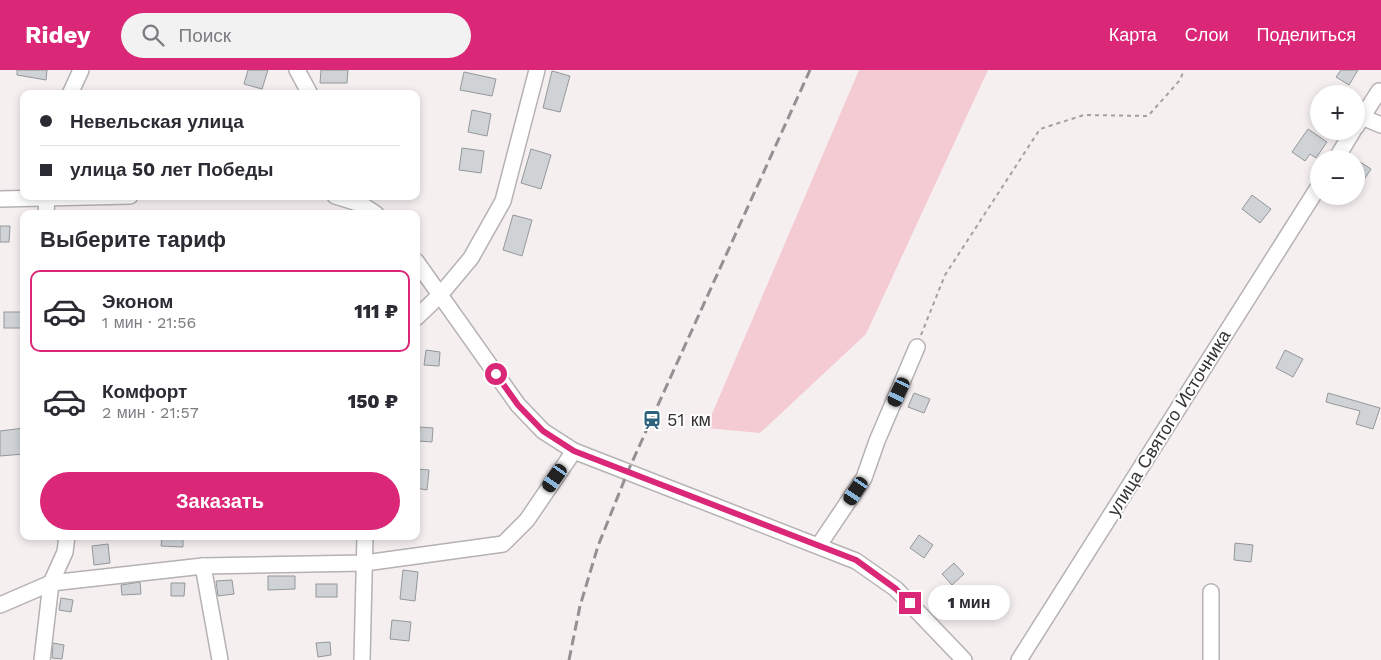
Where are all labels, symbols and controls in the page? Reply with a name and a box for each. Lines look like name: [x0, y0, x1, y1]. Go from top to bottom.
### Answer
search box: [121, 13, 471, 58]
text: Ridey: [25, 21, 91, 49]
icon: search: [139, 21, 167, 49]
text: Поиск: [179, 24, 231, 47]
text: Карта: [1109, 24, 1157, 45]
text: Слои: [1185, 24, 1229, 45]
text: Поделиться: [1257, 24, 1356, 45]
map controls: [1310, 85, 1365, 205]
button: +: [1310, 85, 1365, 140]
text: Невельская улица: [70, 110, 244, 133]
button: −: [1310, 150, 1365, 205]
text: улица 50 лет Победы: [70, 158, 273, 181]
text: Выберите тариф: [40, 227, 226, 252]
icon: car: [42, 289, 87, 334]
text: Эконом: [102, 290, 173, 313]
text: 111 ₽: [354, 300, 398, 323]
text: 1 мин · 21:56: [102, 313, 196, 332]
street label: улица Святого Источника: [1103, 325, 1235, 520]
route start: [485, 363, 507, 385]
car: [885, 375, 912, 409]
icon: car: [42, 379, 87, 424]
text: Комфорт: [102, 380, 187, 403]
text: 150 ₽: [348, 390, 398, 413]
text: 2 мин · 21:57: [102, 403, 199, 422]
station icon: 51 км: [641, 409, 663, 431]
place label: 51 км: [667, 409, 711, 430]
car: [540, 461, 569, 495]
button: Заказать: [40, 472, 400, 530]
car: [841, 474, 870, 508]
callout: 1 мин: [928, 586, 1010, 620]
route end: [899, 592, 921, 614]
text: 1 мин: [948, 593, 990, 612]

